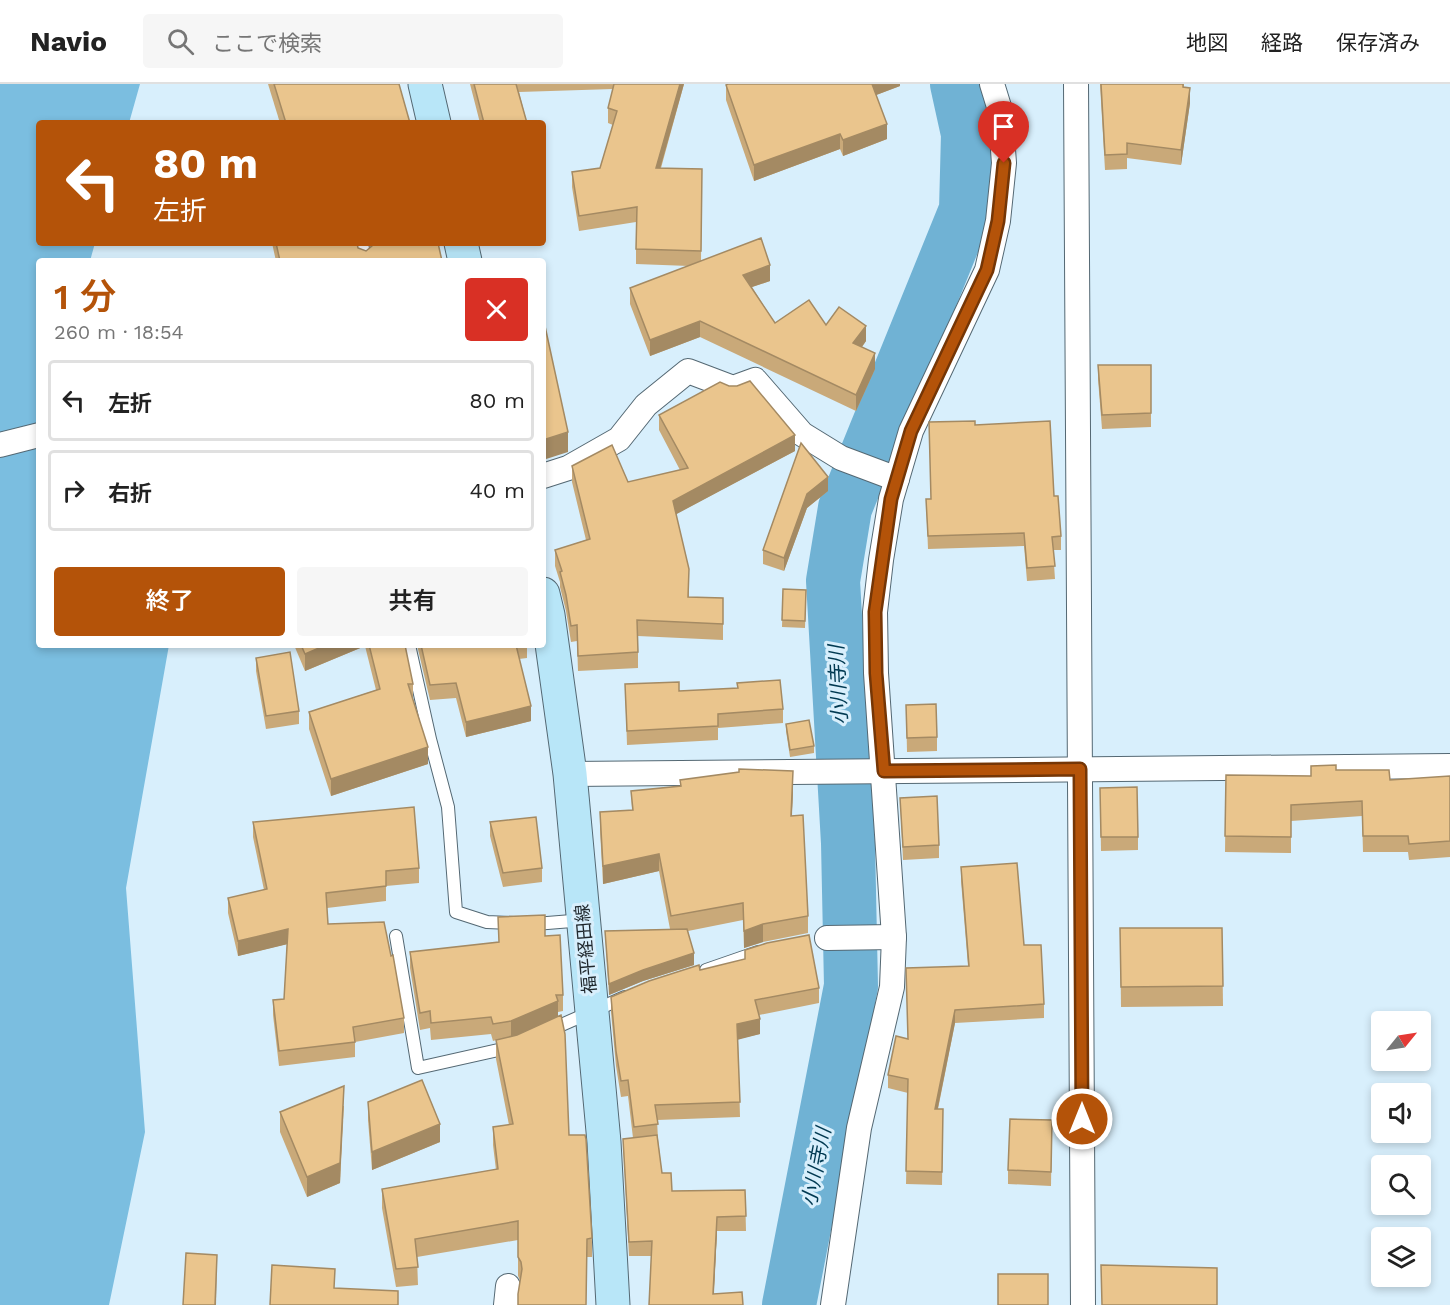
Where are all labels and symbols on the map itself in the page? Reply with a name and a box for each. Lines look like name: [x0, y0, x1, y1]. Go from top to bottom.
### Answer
pin: [978, 101, 1029, 163]
water label: 小川寺川: [824, 642, 852, 726]
street label: 福平経田線: [571, 903, 600, 995]
north arrow: [1371, 1011, 1431, 1071]
position arrow: [1050, 1087, 1114, 1151]
water label: 小川寺川: [797, 1123, 836, 1209]

